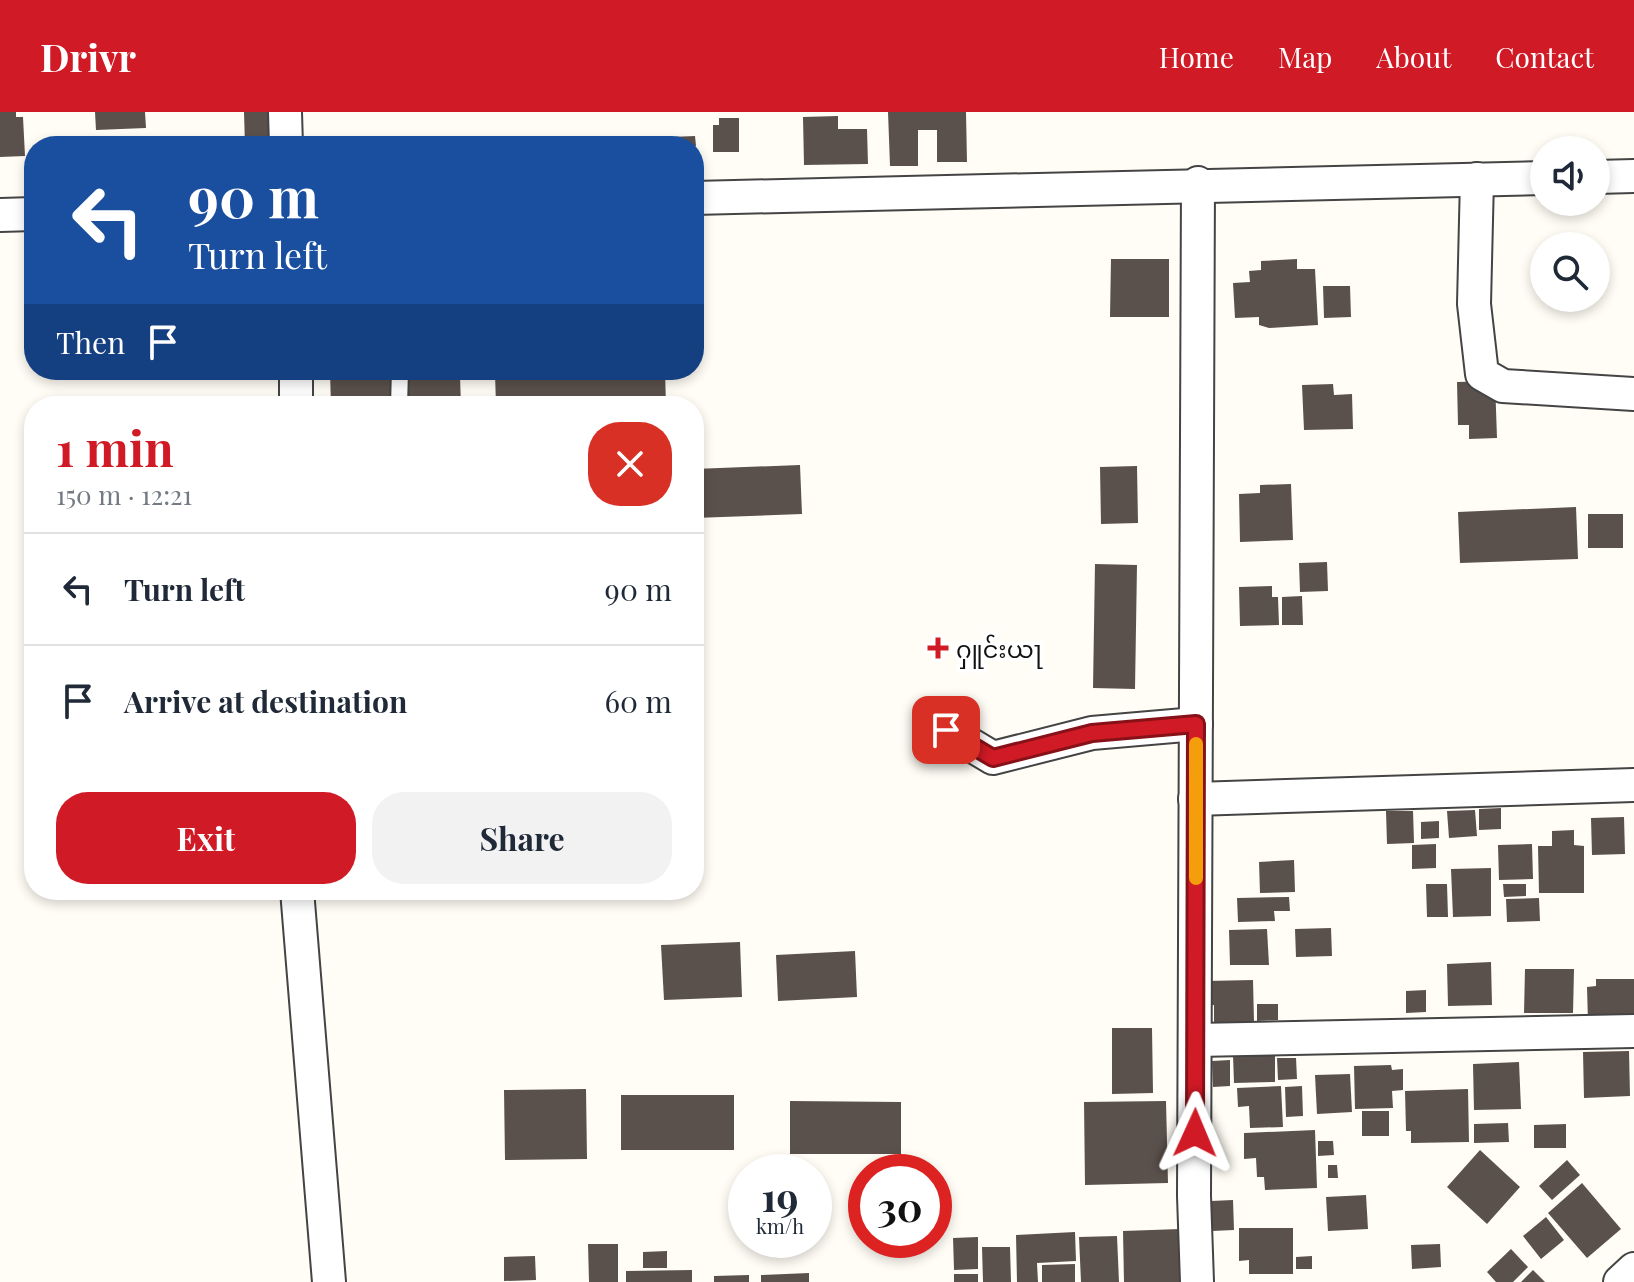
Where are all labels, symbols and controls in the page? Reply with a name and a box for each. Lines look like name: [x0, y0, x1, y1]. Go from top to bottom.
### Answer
text: Drivr: [40, 31, 136, 82]
text: Home: [1159, 38, 1234, 75]
text: Map: [1278, 38, 1332, 75]
text: About: [1376, 38, 1451, 75]
text: Contact: [1495, 38, 1594, 75]
map controls: [1530, 136, 1610, 312]
button: sound: [1530, 136, 1610, 216]
text: 90 m: [188, 158, 319, 233]
icon: left: [56, 168, 160, 272]
text: Turn left: [188, 230, 327, 278]
button: search: [1530, 232, 1610, 312]
icon: arrive: [141, 320, 185, 364]
text: Then: [56, 322, 125, 362]
text: 1 min: [56, 415, 174, 479]
button: close: [588, 422, 672, 506]
text: 150 m · 12:21: [56, 477, 192, 512]
icon: left: [56, 567, 100, 611]
text: Turn left: [124, 569, 245, 609]
text: 90 m: [605, 569, 672, 609]
place label: ႁူင်းယႃ: [956, 632, 1043, 669]
marker: ႁူင်းယႃ: [927, 637, 949, 659]
icon: arrive: [56, 679, 100, 723]
text: Arrive at destination: [124, 681, 407, 721]
text: 60 m: [604, 681, 672, 721]
pin: [912, 696, 980, 764]
icon: arrive: [924, 708, 968, 752]
button: Exit: [56, 792, 356, 884]
button: Share: [372, 792, 672, 884]
position arrow: [1153, 1091, 1237, 1175]
speed limit sign: 30: [848, 1154, 952, 1258]
text: 19: [761, 1169, 799, 1222]
text: km/h: [756, 1212, 804, 1239]

